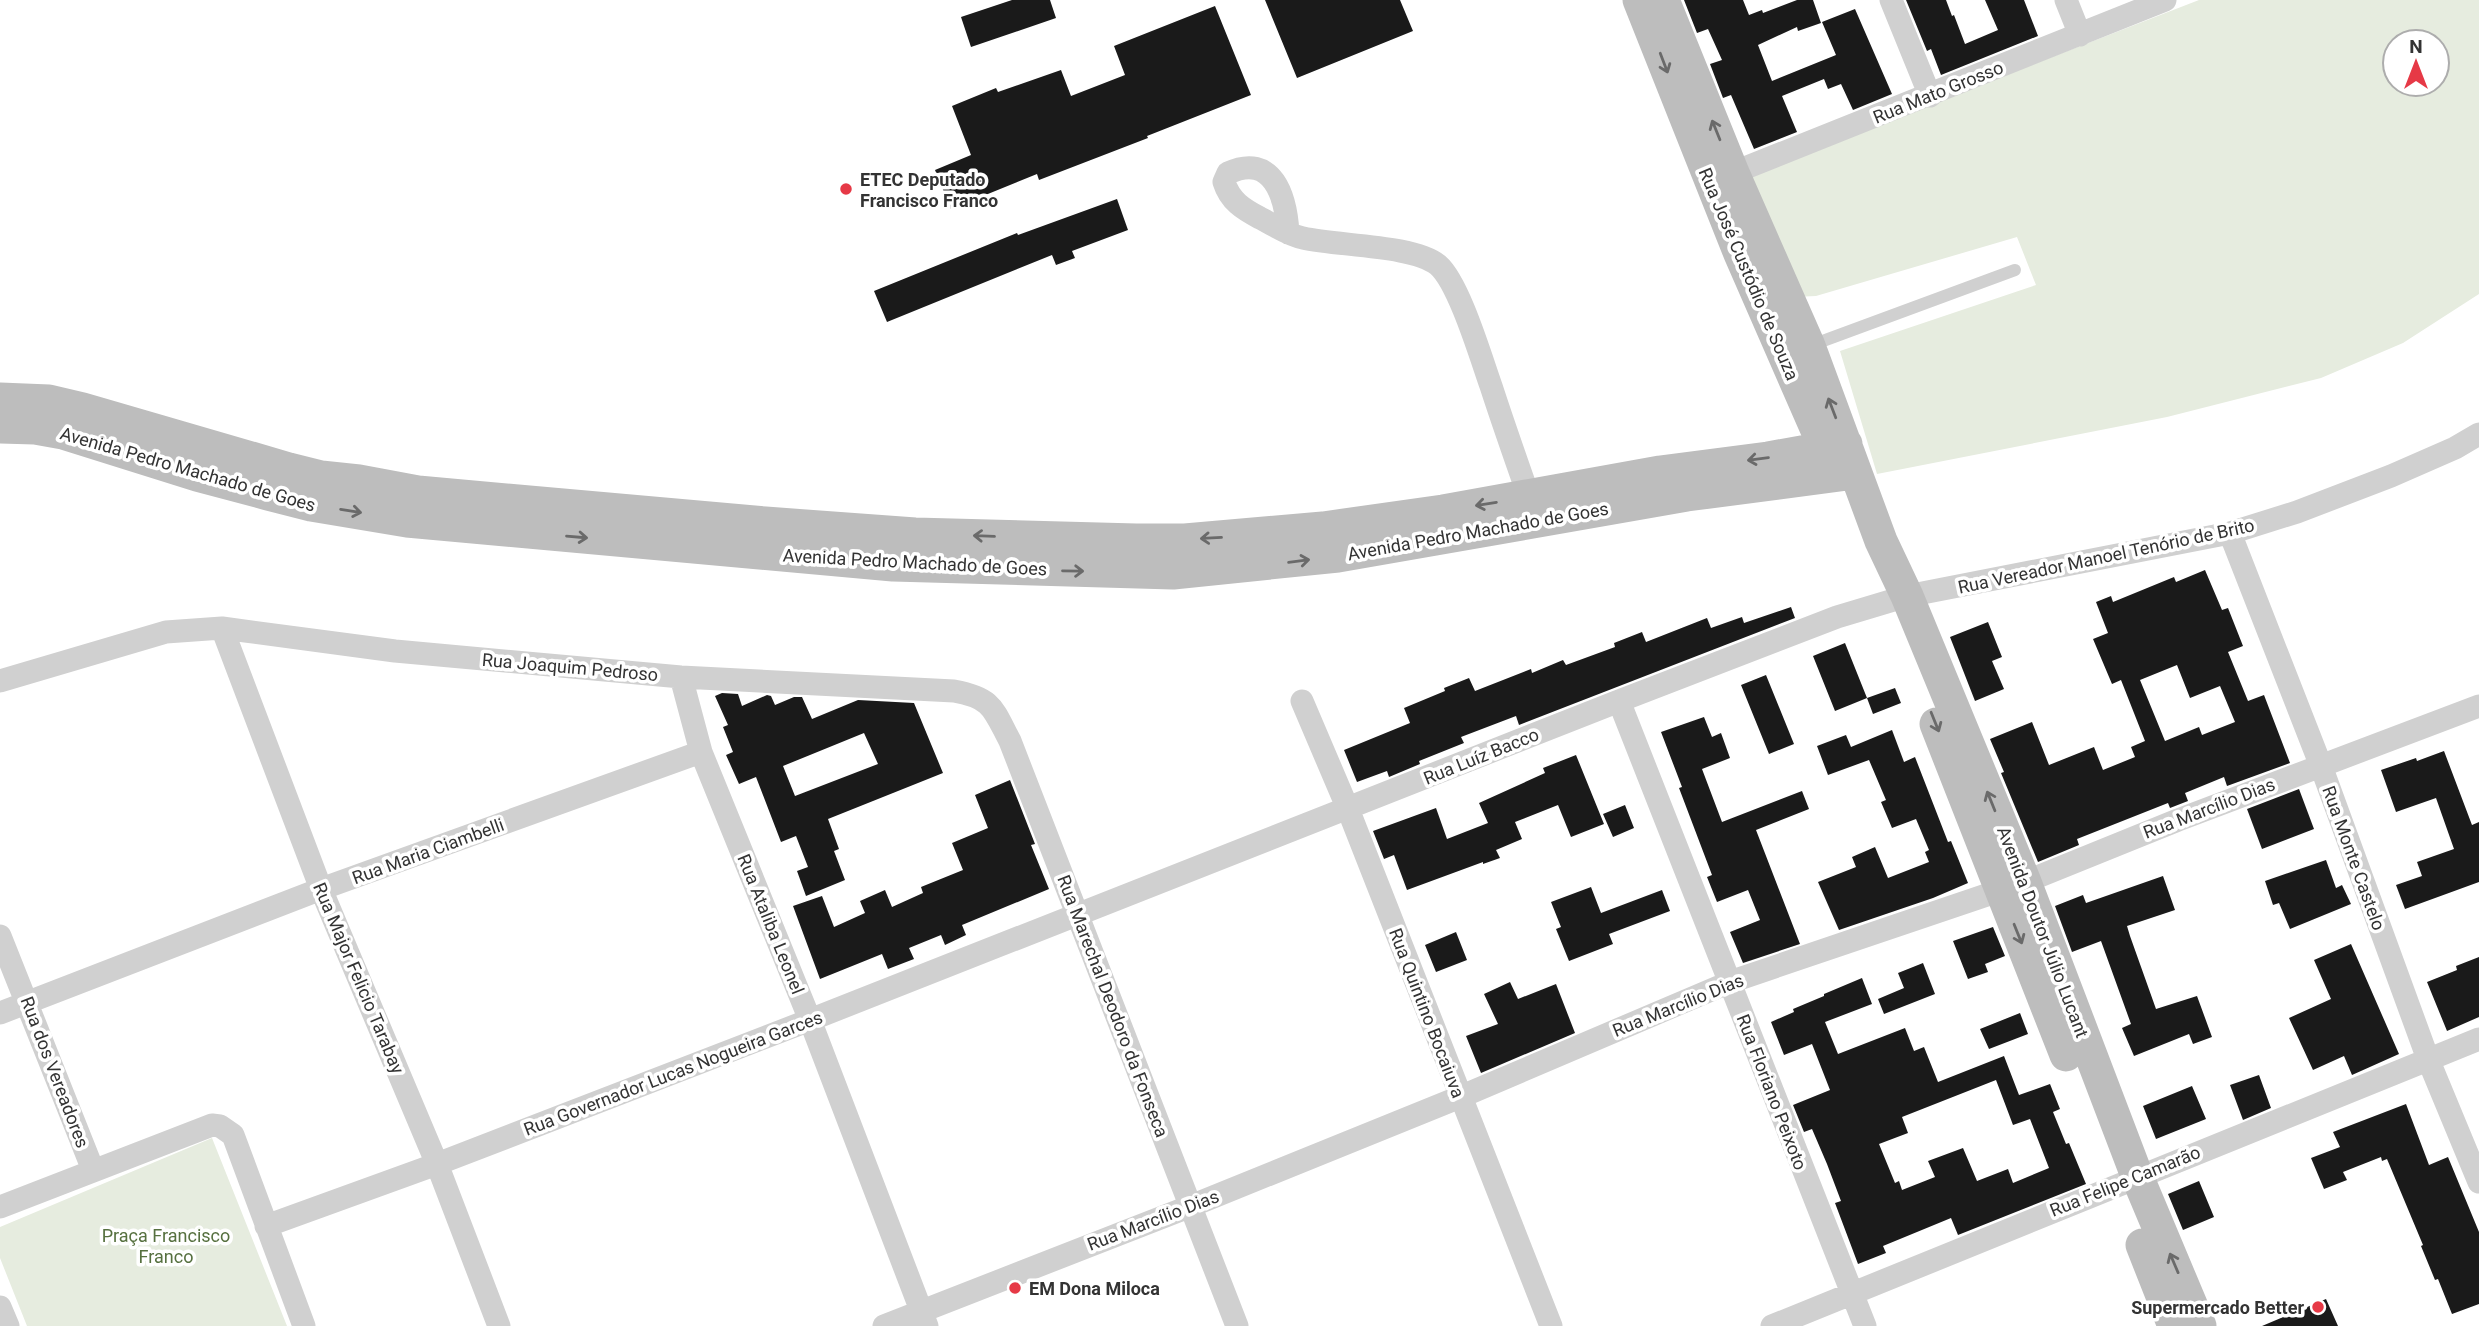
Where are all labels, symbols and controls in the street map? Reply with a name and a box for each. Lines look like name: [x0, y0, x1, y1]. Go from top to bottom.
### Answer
north arrow: [2381, 28, 2451, 98]
text: N: [2409, 35, 2423, 58]
one-way arrow: [1659, 52, 1672, 74]
street label: Rua Mato Grosso: [1870, 56, 2006, 128]
one-way arrow: [1708, 120, 1721, 142]
street label: Rua José Custódio de Souza: [1695, 165, 1803, 383]
place label: ETEC Deputado Francisco Franco: [860, 169, 998, 211]
marker: ETEC Deputado Francisco Franco: [838, 181, 854, 197]
one-way arrow: [1825, 398, 1837, 419]
street label: Avenida Pedro Machado de Goes: [58, 422, 318, 516]
one-way arrow: [1748, 453, 1770, 466]
street label: Avenida Pedro Machado de Goes: [1346, 498, 1610, 564]
one-way arrow: [1475, 498, 1498, 511]
one-way arrow: [339, 505, 362, 518]
street label: Rua Vereador Manoel Tenório de Brito: [1956, 514, 2256, 598]
one-way arrow: [973, 530, 996, 543]
one-way arrow: [565, 531, 588, 544]
one-way arrow: [1201, 532, 1223, 545]
street label: Avenida Pedro Machado de Goes: [782, 545, 1048, 579]
one-way arrow: [1288, 554, 1310, 567]
one-way arrow: [1061, 564, 1084, 577]
street label: Rua Joaquim Pedroso: [481, 649, 659, 685]
one-way arrow: [1929, 711, 1942, 733]
street label: Rua Luíz Bacco: [1420, 723, 1542, 789]
street label: Rua Marcílio Dias: [2140, 773, 2278, 843]
street label: Rua Monte Castelo: [2318, 783, 2390, 933]
one-way arrow: [1984, 791, 1997, 812]
street label: Rua Maria Ciambelli: [349, 814, 507, 888]
street label: Avenida Doutor Júlio Lucant: [1993, 824, 2093, 1041]
street label: Rua Ataliba Leonel: [733, 851, 809, 997]
street label: Rua Marechal Deodoro da Fonseca: [1053, 872, 1173, 1140]
street label: Rua Major Felicio Tarabay: [309, 879, 409, 1077]
one-way arrow: [2013, 923, 2026, 944]
street label: Rua Quintino Bocaiuva: [1385, 925, 1469, 1101]
street label: Rua Marcílio Dias: [1609, 969, 1747, 1041]
street label: Rua dos Vereadores: [16, 993, 94, 1151]
street label: Rua Governador Lucas Nogueira Garces: [521, 1006, 825, 1140]
street label: Rua Floriano Peixoto: [1733, 1011, 1811, 1173]
street label: Rua Felipe Camarão: [2047, 1141, 2203, 1221]
street label: Rua Marcílio Dias: [1084, 1185, 1222, 1255]
park label: Praça Francisco Franco: [102, 1225, 230, 1267]
one-way arrow: [2166, 1253, 2179, 1274]
place label: EM Dona Miloca: [1029, 1278, 1160, 1299]
marker: EM Dona Miloca: [1007, 1280, 1023, 1296]
place label: Supermercado Better: [2131, 1297, 2304, 1318]
marker: Supermercado Better: [2310, 1299, 2326, 1315]

